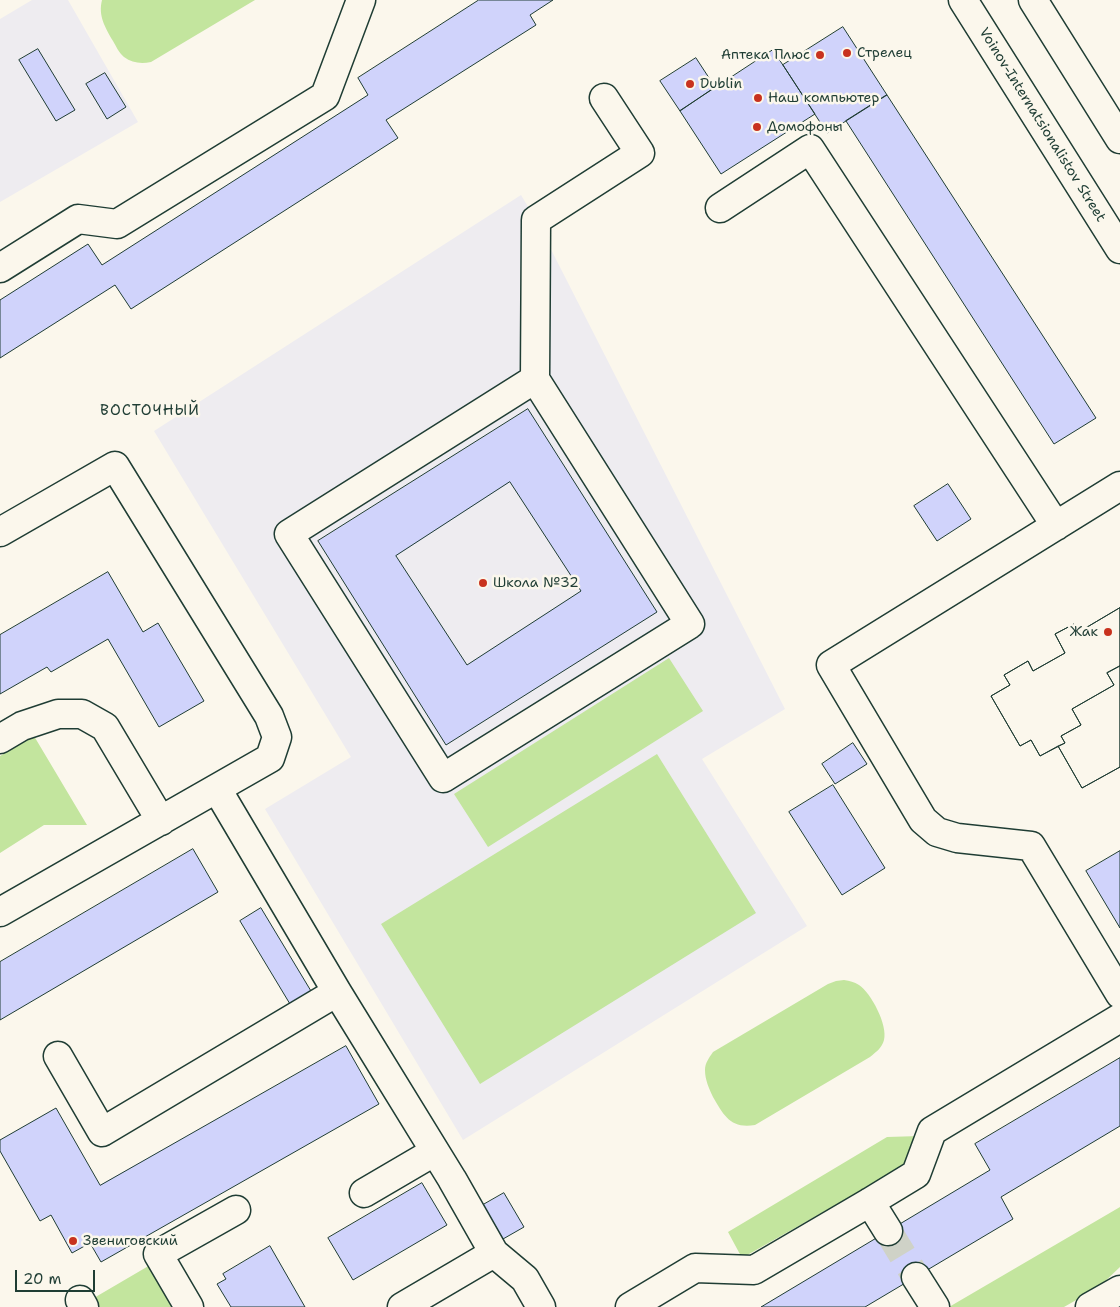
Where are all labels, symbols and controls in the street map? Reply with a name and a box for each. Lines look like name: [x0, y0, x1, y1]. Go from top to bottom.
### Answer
street label: Voinov-Internatsionalistov Street: [975, 25, 1109, 225]
place label: Стрелец: [857, 45, 912, 61]
place label: Аптека Плюс: [721, 47, 810, 63]
marker: Стрелец: [841, 47, 853, 59]
marker: Аптека Плюс: [814, 49, 826, 61]
place label: Dublin: [700, 76, 742, 92]
marker: Dublin: [684, 78, 696, 90]
place label: Наш компьютер: [768, 90, 879, 106]
marker: Наш компьютер: [752, 92, 764, 104]
place label: Домофоны: [767, 119, 843, 135]
marker: Домофоны: [751, 121, 763, 133]
district label: ВОСТОЧНЫЙ: [99, 402, 201, 420]
place label: Школа №32: [493, 575, 579, 591]
marker: Школа №32: [477, 577, 489, 589]
place label: Жак: [1070, 624, 1098, 640]
marker: Жак: [1102, 626, 1114, 638]
place label: Звениговский: [83, 1233, 178, 1249]
marker: Звениговский: [67, 1235, 79, 1247]
scale bar: [18, 1260, 98, 1292]
text: 20 m: [23, 1269, 62, 1289]

